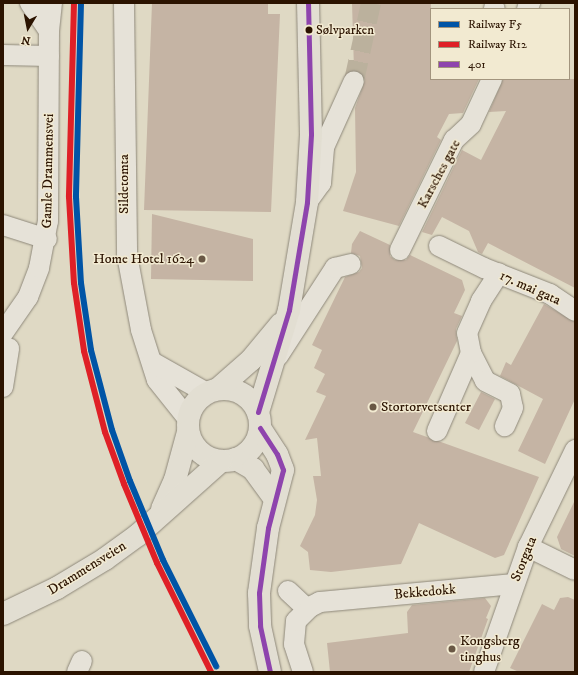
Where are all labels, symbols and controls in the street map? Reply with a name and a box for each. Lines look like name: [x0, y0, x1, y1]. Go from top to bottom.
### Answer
north arrow: [8, 8, 48, 48]
legend: [430, 8, 570, 80]
text: Railway F5: [468, 17, 522, 32]
place label: Sølvparken: [316, 22, 374, 38]
marker: Sølvparken: [304, 25, 314, 35]
text: N: [20, 32, 32, 47]
text: Railway R12: [468, 37, 527, 52]
text: 401: [468, 57, 486, 72]
street label: Gamle Drammensvei: [39, 113, 57, 229]
street label: Karsches gate: [414, 137, 464, 211]
street label: Sildetomta: [116, 154, 132, 214]
place label: Home Hotel 1624: [93, 251, 194, 267]
marker: Home Hotel 1624: [197, 254, 207, 264]
street label: 17. mai gata: [497, 267, 563, 309]
place label: Stortorvetsenter: [381, 399, 471, 415]
marker: Stortorvetsenter: [368, 402, 378, 412]
street label: Storgata: [507, 534, 541, 584]
street label: Drammensveien: [45, 537, 129, 599]
street label: Bekkedokk: [393, 581, 457, 603]
place label: Kongsberg tinghus: [460, 633, 520, 666]
marker: Kongsberg tinghus: [447, 644, 457, 654]

